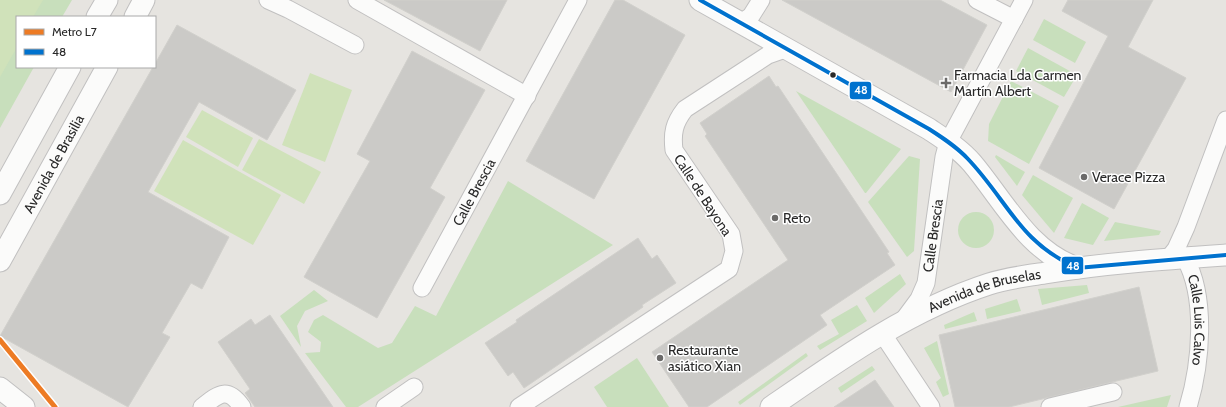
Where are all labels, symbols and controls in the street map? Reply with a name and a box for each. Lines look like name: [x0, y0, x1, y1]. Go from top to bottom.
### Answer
legend: [16, 16, 156, 68]
text: Metro L7: [52, 24, 97, 39]
text: 48: [52, 44, 66, 59]
place label: Farmacia Lda Carmen Martín Albert: [954, 66, 1082, 100]
unlabelled marker: [828, 70, 838, 80]
marker: Farmacia Lda Carmen Martín Albert: [941, 78, 951, 88]
line badge: 48: [849, 81, 872, 100]
text: 48: [854, 83, 868, 97]
street label: Avenida de Brasilia: [19, 111, 88, 216]
street label: Calle de Bayona: [670, 151, 736, 240]
street label: Calle Brescia: [448, 155, 500, 229]
place label: Verace Pizza: [1092, 168, 1166, 186]
marker: Verace Pizza: [1079, 172, 1089, 182]
street label: Calle Brescia: [919, 197, 947, 273]
place label: Reto: [783, 209, 811, 227]
marker: Reto: [770, 213, 780, 223]
line badge: 48: [1061, 256, 1084, 275]
text: 48: [1066, 259, 1080, 273]
street label: Avenida de Bruselas: [925, 265, 1042, 317]
street label: Calle Luis Calvo: [1184, 272, 1209, 367]
place label: Restaurante asiático Xian: [668, 341, 741, 375]
marker: Restaurante asiático Xian: [655, 353, 665, 363]

